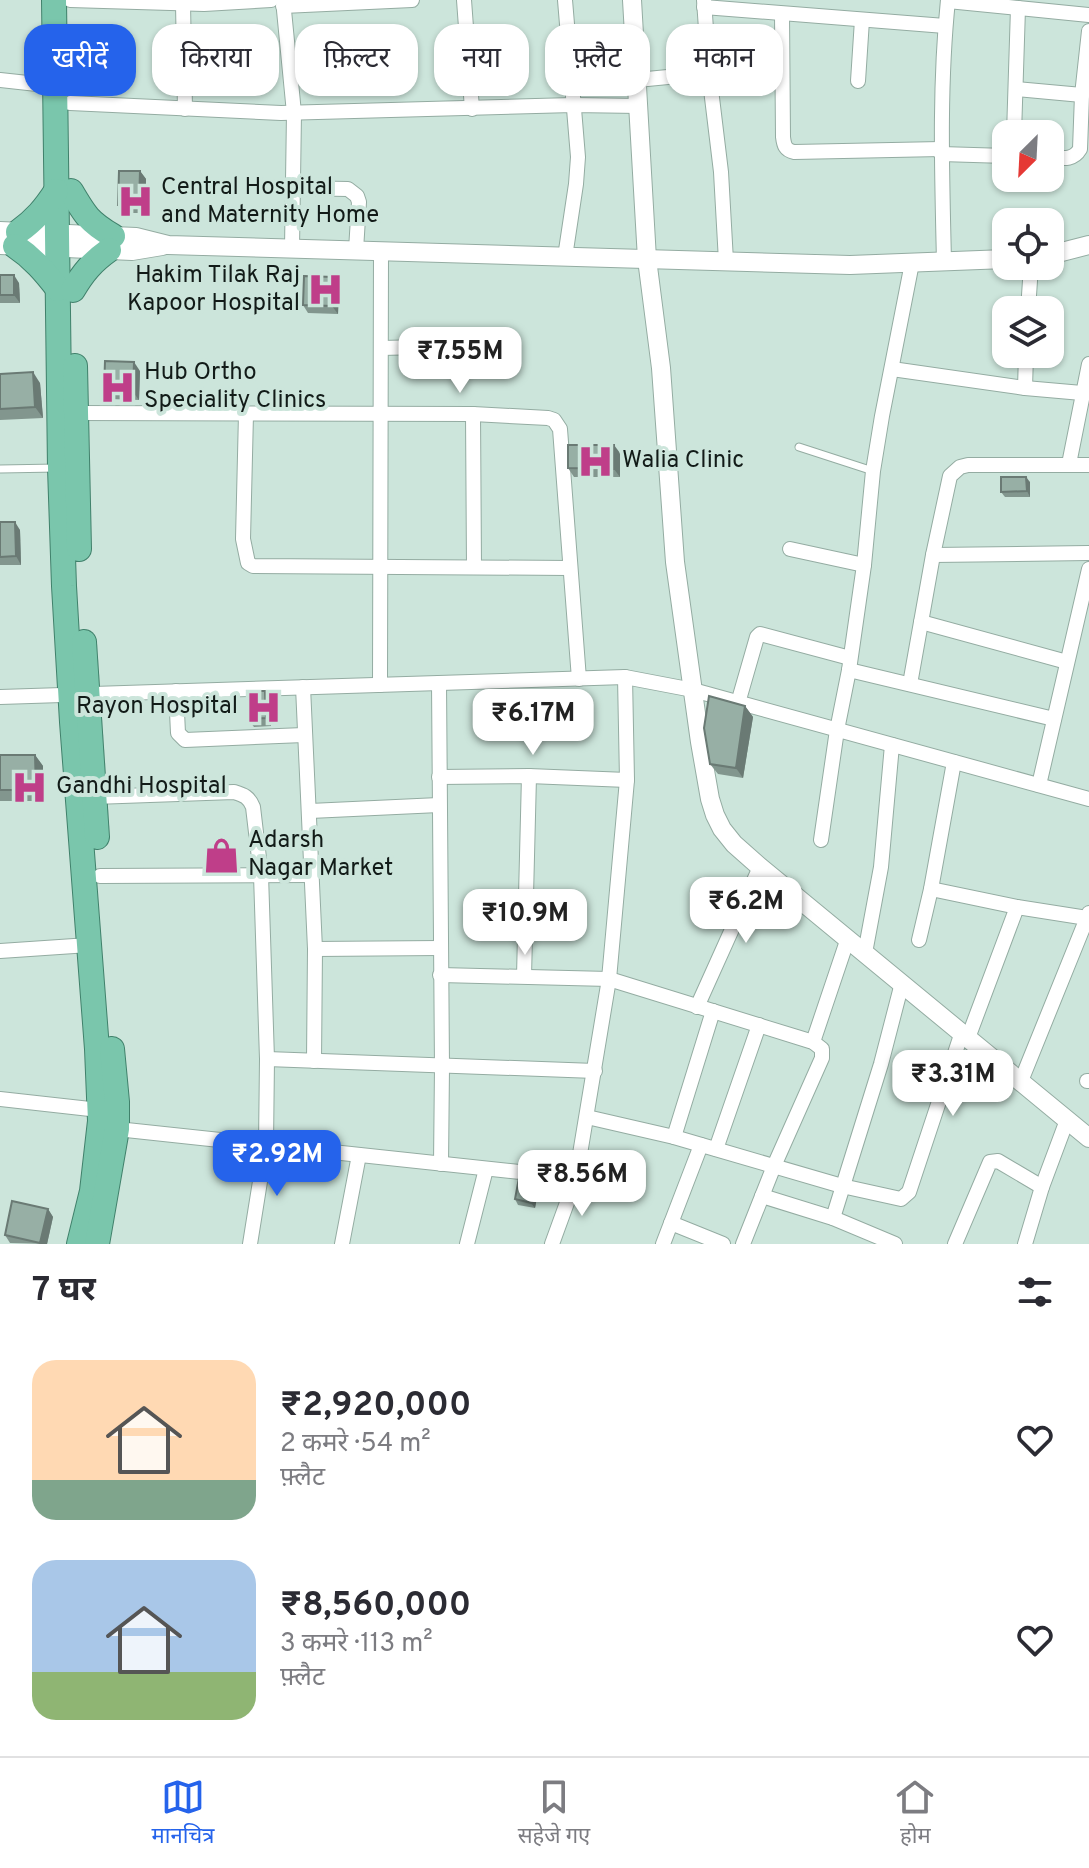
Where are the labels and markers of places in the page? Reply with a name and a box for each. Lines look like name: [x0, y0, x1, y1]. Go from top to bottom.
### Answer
place label: Central Hospital and Maternity Home: [161, 173, 379, 231]
hospital icon: Central Hospital and Maternity Home: [116, 183, 154, 221]
place label: Hakim Tilak Raj Kapoor Hospital: [127, 261, 300, 319]
hospital icon: Hakim Tilak Raj Kapoor Hospital: [307, 271, 345, 309]
pin: ₹7.55M: [395, 327, 525, 395]
place label: Hub Ortho Speciality Clinics: [144, 358, 326, 416]
hospital icon: Hub Ortho Speciality Clinics: [99, 368, 137, 406]
hospital icon: Walia Clinic: [577, 442, 615, 480]
place label: Walia Clinic: [622, 446, 744, 476]
hospital icon: Rayon Hospital: [245, 688, 283, 726]
pin: ₹6.17M: [468, 689, 598, 757]
place label: Rayon Hospital: [76, 692, 238, 722]
hospital icon: Gandhi Hospital: [11, 768, 49, 806]
place label: Gandhi Hospital: [56, 772, 227, 802]
place label: Adarsh Nagar Market: [248, 826, 393, 884]
shop icon: Adarsh Nagar Market: [203, 836, 241, 874]
pin: ₹6.2M: [690, 877, 802, 945]
pin: ₹10.9M: [460, 889, 590, 957]
pin: ₹3.31M: [888, 1050, 1018, 1118]
pin: ₹2.92M: [212, 1130, 342, 1198]
pin: ₹8.56M: [517, 1150, 647, 1218]

